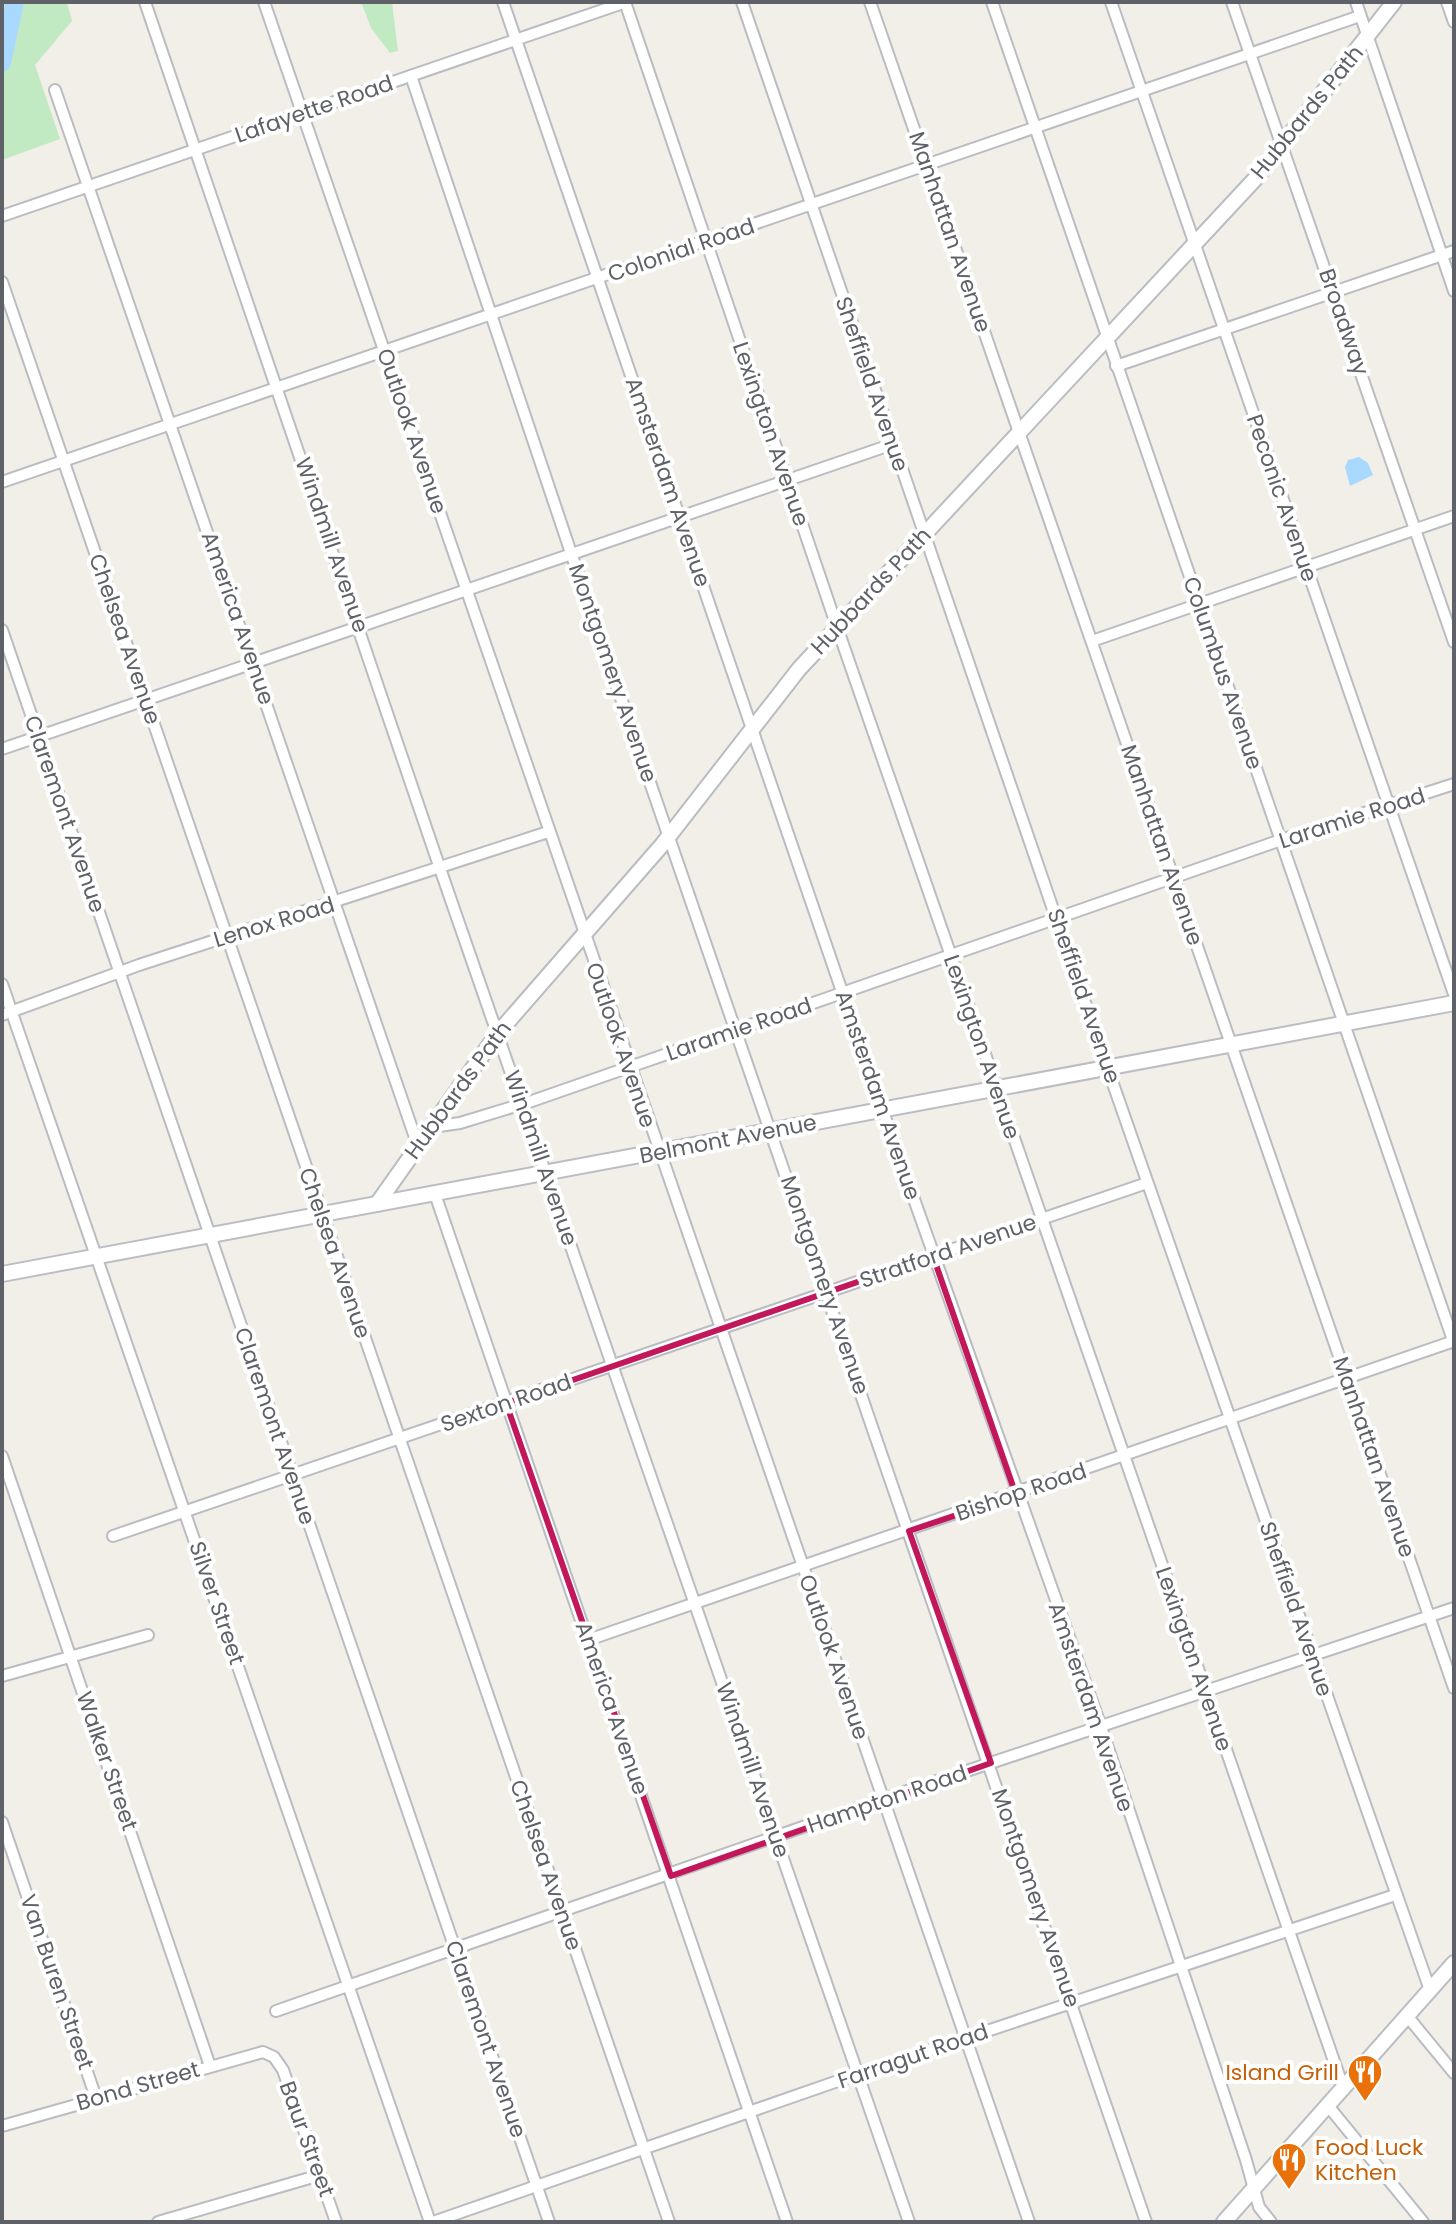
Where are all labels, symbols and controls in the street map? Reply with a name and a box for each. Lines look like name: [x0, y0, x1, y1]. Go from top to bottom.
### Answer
street label: Hubbards Path: [1243, 38, 1371, 186]
street label: Lafayette Road: [231, 67, 397, 151]
street label: Manhattan Avenue: [901, 128, 999, 336]
street label: Colonial Road: [603, 210, 759, 290]
street label: Broadway: [1311, 265, 1377, 380]
street label: Sheffield Avenue: [828, 292, 916, 476]
street label: Lexington Avenue: [725, 338, 817, 530]
street label: Outlook Avenue: [369, 344, 455, 518]
street label: Amsterdam Avenue: [618, 373, 718, 591]
street label: Peconic Avenue: [1239, 410, 1325, 586]
street label: Windmill Avenue: [288, 453, 376, 637]
street label: Hubbards Path: [804, 520, 938, 662]
street label: America Avenue: [194, 527, 282, 709]
street label: Chelsea Avenue: [81, 550, 169, 728]
street label: Montgomery Avenue: [561, 559, 665, 787]
street label: Columbus Avenue: [1175, 572, 1271, 774]
street label: Claremont Avenue: [17, 711, 113, 917]
street label: Manhattan Avenue: [1113, 741, 1211, 949]
street label: Laramie Road: [1275, 780, 1429, 856]
street label: Lenox Road: [210, 889, 338, 955]
street label: Sheffield Avenue: [1040, 904, 1128, 1088]
street label: Lexington Avenue: [936, 951, 1028, 1143]
street label: Outlook Avenue: [578, 958, 664, 1132]
street label: Amsterdam Avenue: [828, 986, 928, 1204]
street label: Laramie Road: [662, 990, 816, 1068]
street label: Hubbards Path: [397, 1015, 519, 1165]
street label: Windmill Avenue: [497, 1066, 585, 1250]
street label: Belmont Avenue: [637, 1107, 819, 1171]
street label: Chelsea Avenue: [291, 1164, 379, 1342]
street label: Montgomery Avenue: [773, 1171, 877, 1399]
street label: Stratford Avenue: [856, 1206, 1040, 1296]
street label: Claremont Avenue: [227, 1323, 323, 1529]
street label: Manhattan Avenue: [1325, 1353, 1423, 1561]
street label: Sexton Road: [436, 1366, 576, 1440]
street label: Bishop Road: [951, 1455, 1091, 1529]
street label: Sheffield Avenue: [1252, 1517, 1340, 1701]
street label: Silver Street: [181, 1537, 253, 1669]
street label: Lexington Avenue: [1148, 1563, 1240, 1755]
street label: Outlook Avenue: [791, 1570, 877, 1744]
street label: Amsterdam Avenue: [1041, 1598, 1141, 1816]
street label: America Avenue: [568, 1617, 656, 1799]
street label: Windmill Avenue: [709, 1678, 797, 1862]
street label: Walker Street: [69, 1687, 145, 1835]
street label: Hampton Road: [803, 1757, 971, 1841]
street label: Chelsea Avenue: [502, 1776, 590, 1954]
street label: Montgomery Avenue: [984, 1784, 1088, 2012]
street label: Van Buren Street: [12, 1890, 102, 2074]
street label: Claremont Avenue: [438, 1936, 534, 2142]
street label: Farragut Road: [834, 2016, 992, 2096]
restaurant icon: Island Grill: [1346, 2053, 1384, 2103]
street label: Bond Street: [73, 2054, 203, 2118]
place label: Island Grill: [1225, 2057, 1339, 2088]
street label: Baur Street: [272, 2077, 342, 2201]
place label: Food Luck Kitchen: [1315, 2132, 1424, 2188]
restaurant icon: Food Luck Kitchen: [1270, 2141, 1308, 2191]

